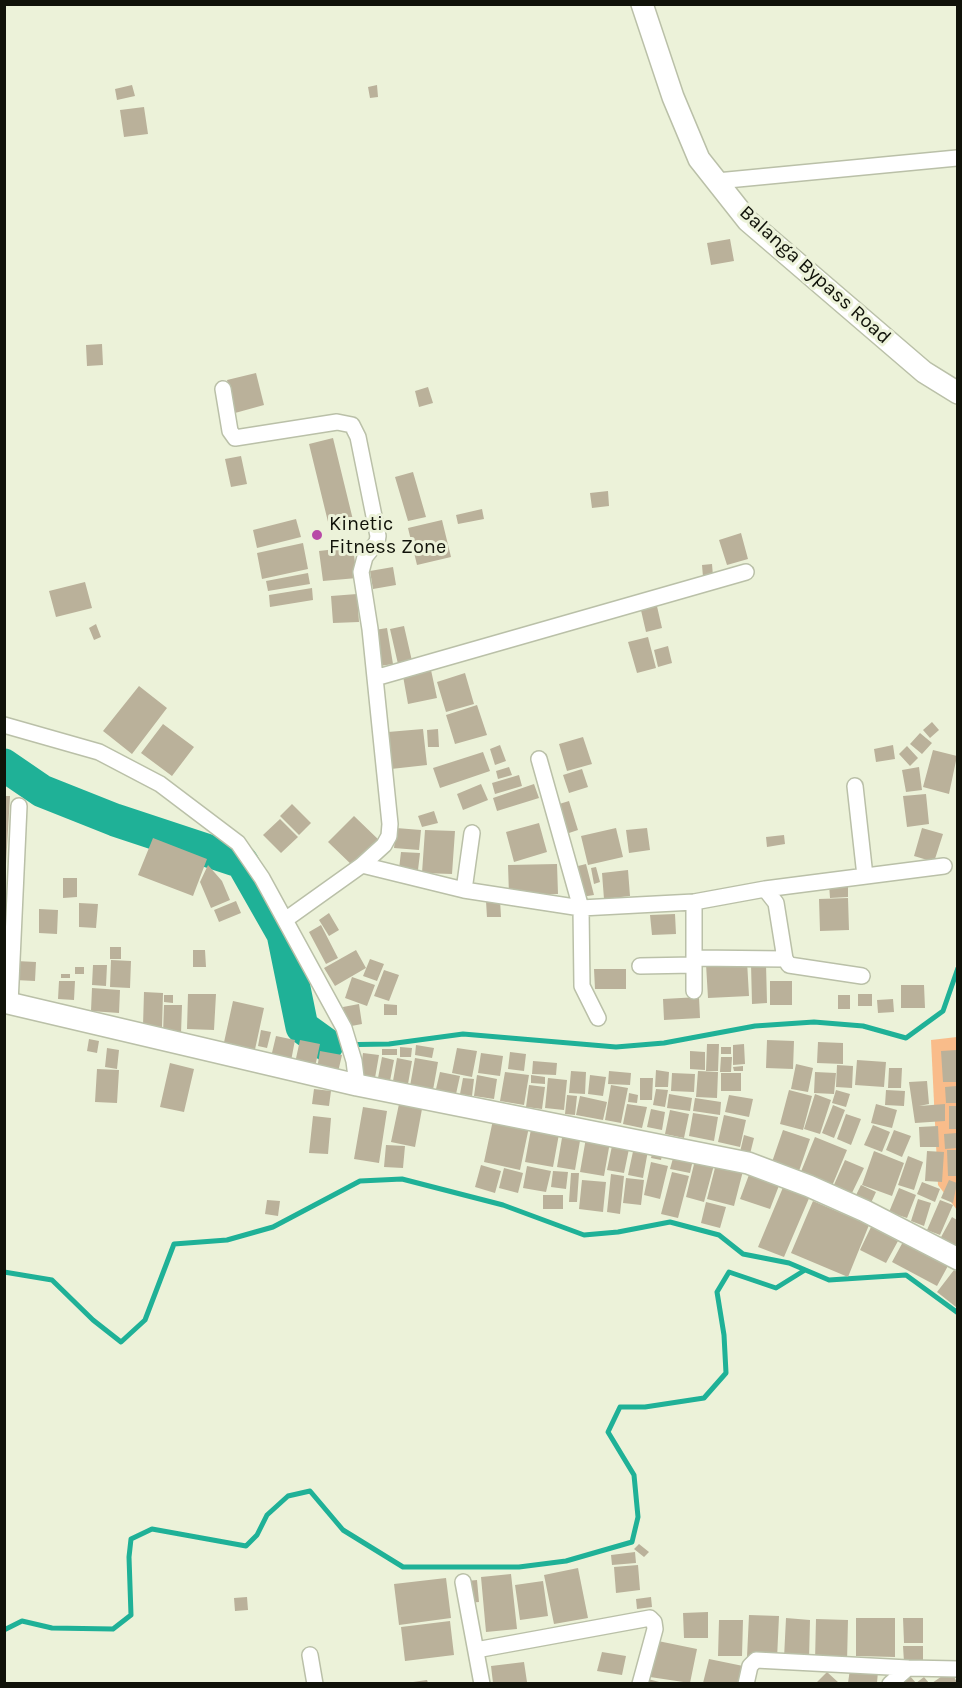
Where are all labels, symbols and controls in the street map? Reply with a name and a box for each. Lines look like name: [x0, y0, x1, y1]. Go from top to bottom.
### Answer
street label: Balanga Bypass Road: [734, 201, 896, 349]
place label: Kinetic Fitness Zone: [329, 512, 446, 559]
marker: Kinetic Fitness Zone: [310, 528, 324, 542]

